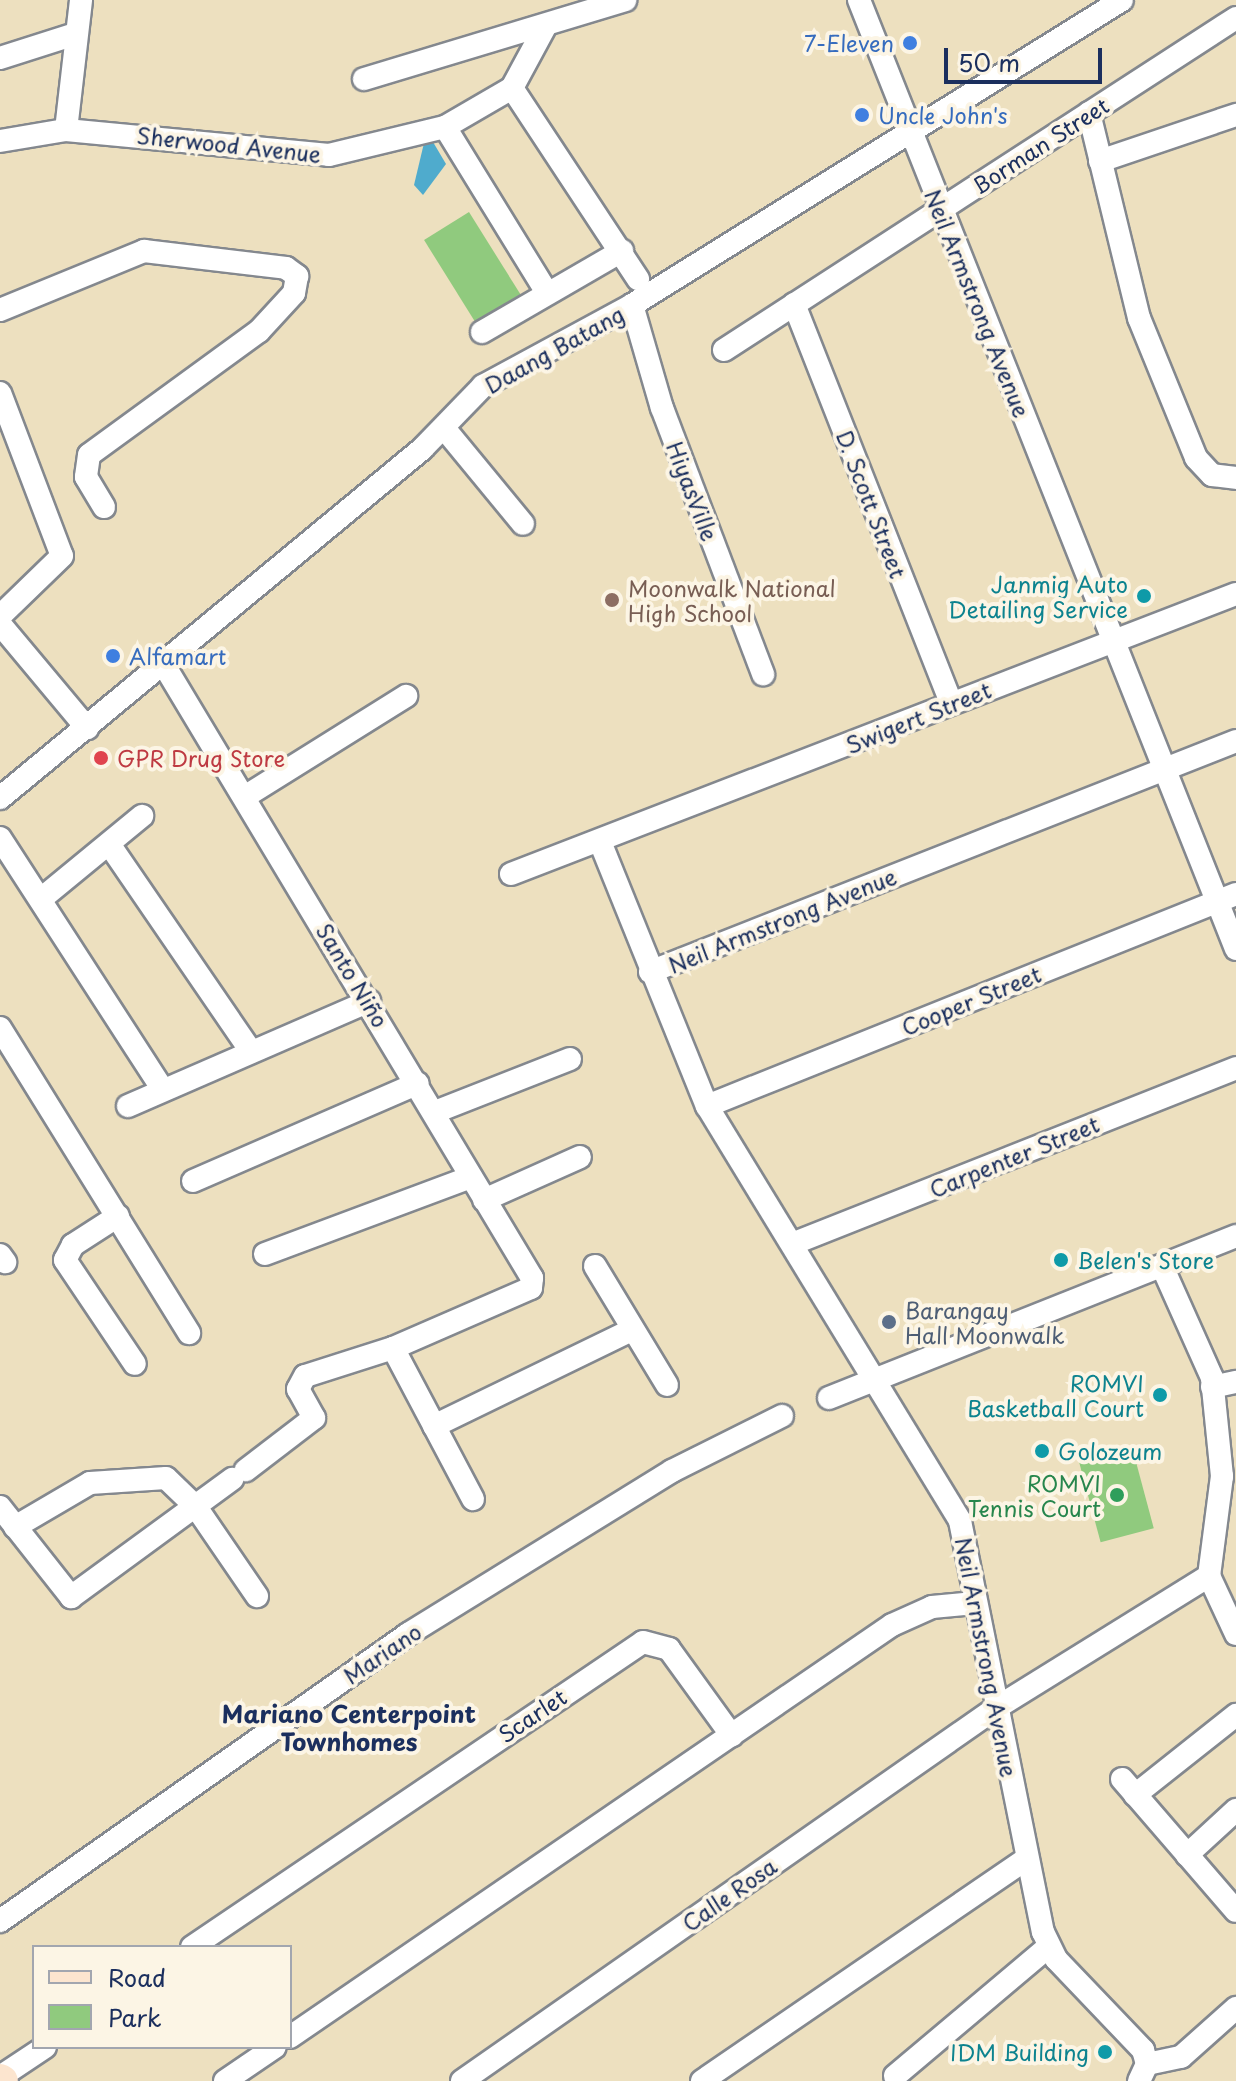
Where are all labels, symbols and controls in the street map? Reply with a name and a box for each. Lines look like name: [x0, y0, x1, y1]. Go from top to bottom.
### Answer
place label: 7-Eleven: [804, 30, 894, 56]
scale bar: [948, 32, 1106, 82]
marker: 7-Eleven: [901, 34, 919, 52]
text: 50 m: [958, 44, 1020, 80]
street label: Borman Street: [966, 91, 1114, 199]
place label: Uncle John's: [878, 102, 1010, 128]
marker: Uncle John's: [853, 106, 871, 124]
street label: Sherwood Avenue: [135, 121, 323, 167]
street label: Neil Armstrong Avenue: [921, 186, 1035, 420]
street label: Daang Batang: [480, 300, 628, 398]
street label: D. Scott Street: [831, 426, 913, 582]
street label: HiyasVille: [662, 438, 724, 544]
place label: Janmig Auto Detailing Service: [950, 570, 1128, 622]
place label: Moonwalk National High School: [628, 574, 835, 626]
marker: Janmig Auto Detailing Service: [1135, 587, 1153, 605]
marker: Moonwalk National High School: [603, 591, 621, 609]
place label: Alfamart: [129, 643, 226, 669]
marker: Alfamart: [104, 647, 122, 665]
street label: Swigert Street: [841, 676, 995, 758]
place label: GPR Drug Store: [117, 745, 288, 771]
marker: GPR Drug Store: [92, 749, 110, 767]
street label: Neil Armstrong Avenue: [665, 863, 899, 977]
street label: Santo Niño: [312, 918, 394, 1032]
street label: Cooper Street: [897, 960, 1045, 1040]
street label: Carpenter Street: [925, 1110, 1103, 1202]
place label: Belen's Store: [1077, 1247, 1214, 1273]
marker: Belen's Store: [1052, 1251, 1070, 1269]
place label: Barangay Hall Moonwalk: [905, 1296, 1065, 1348]
marker: Barangay Hall Moonwalk: [880, 1313, 898, 1331]
place label: ROMVI Basketball Court: [967, 1369, 1144, 1420]
marker: ROMVI Basketball Court: [1151, 1386, 1169, 1404]
place label: Golozeum: [1058, 1438, 1162, 1464]
marker: Golozeum: [1033, 1442, 1051, 1460]
place label: ROMVI Tennis Court: [968, 1469, 1101, 1520]
marker: ROMVI Tennis Court: [1108, 1486, 1126, 1504]
street label: Neil Armstrong Avenue: [951, 1536, 1023, 1778]
street label: Mariano: [338, 1617, 426, 1689]
street label: Scarlet: [493, 1683, 571, 1747]
district label: Mariano Centerpoint Townhomes: [222, 1700, 476, 1756]
street label: Calle Rosa: [676, 1851, 782, 1937]
legend: [32, 1945, 292, 2049]
text: Road: [108, 1959, 166, 1995]
text: Park: [108, 1999, 162, 2035]
place label: IDM Building: [951, 2039, 1089, 2065]
marker: IDM Building: [1096, 2043, 1114, 2061]

